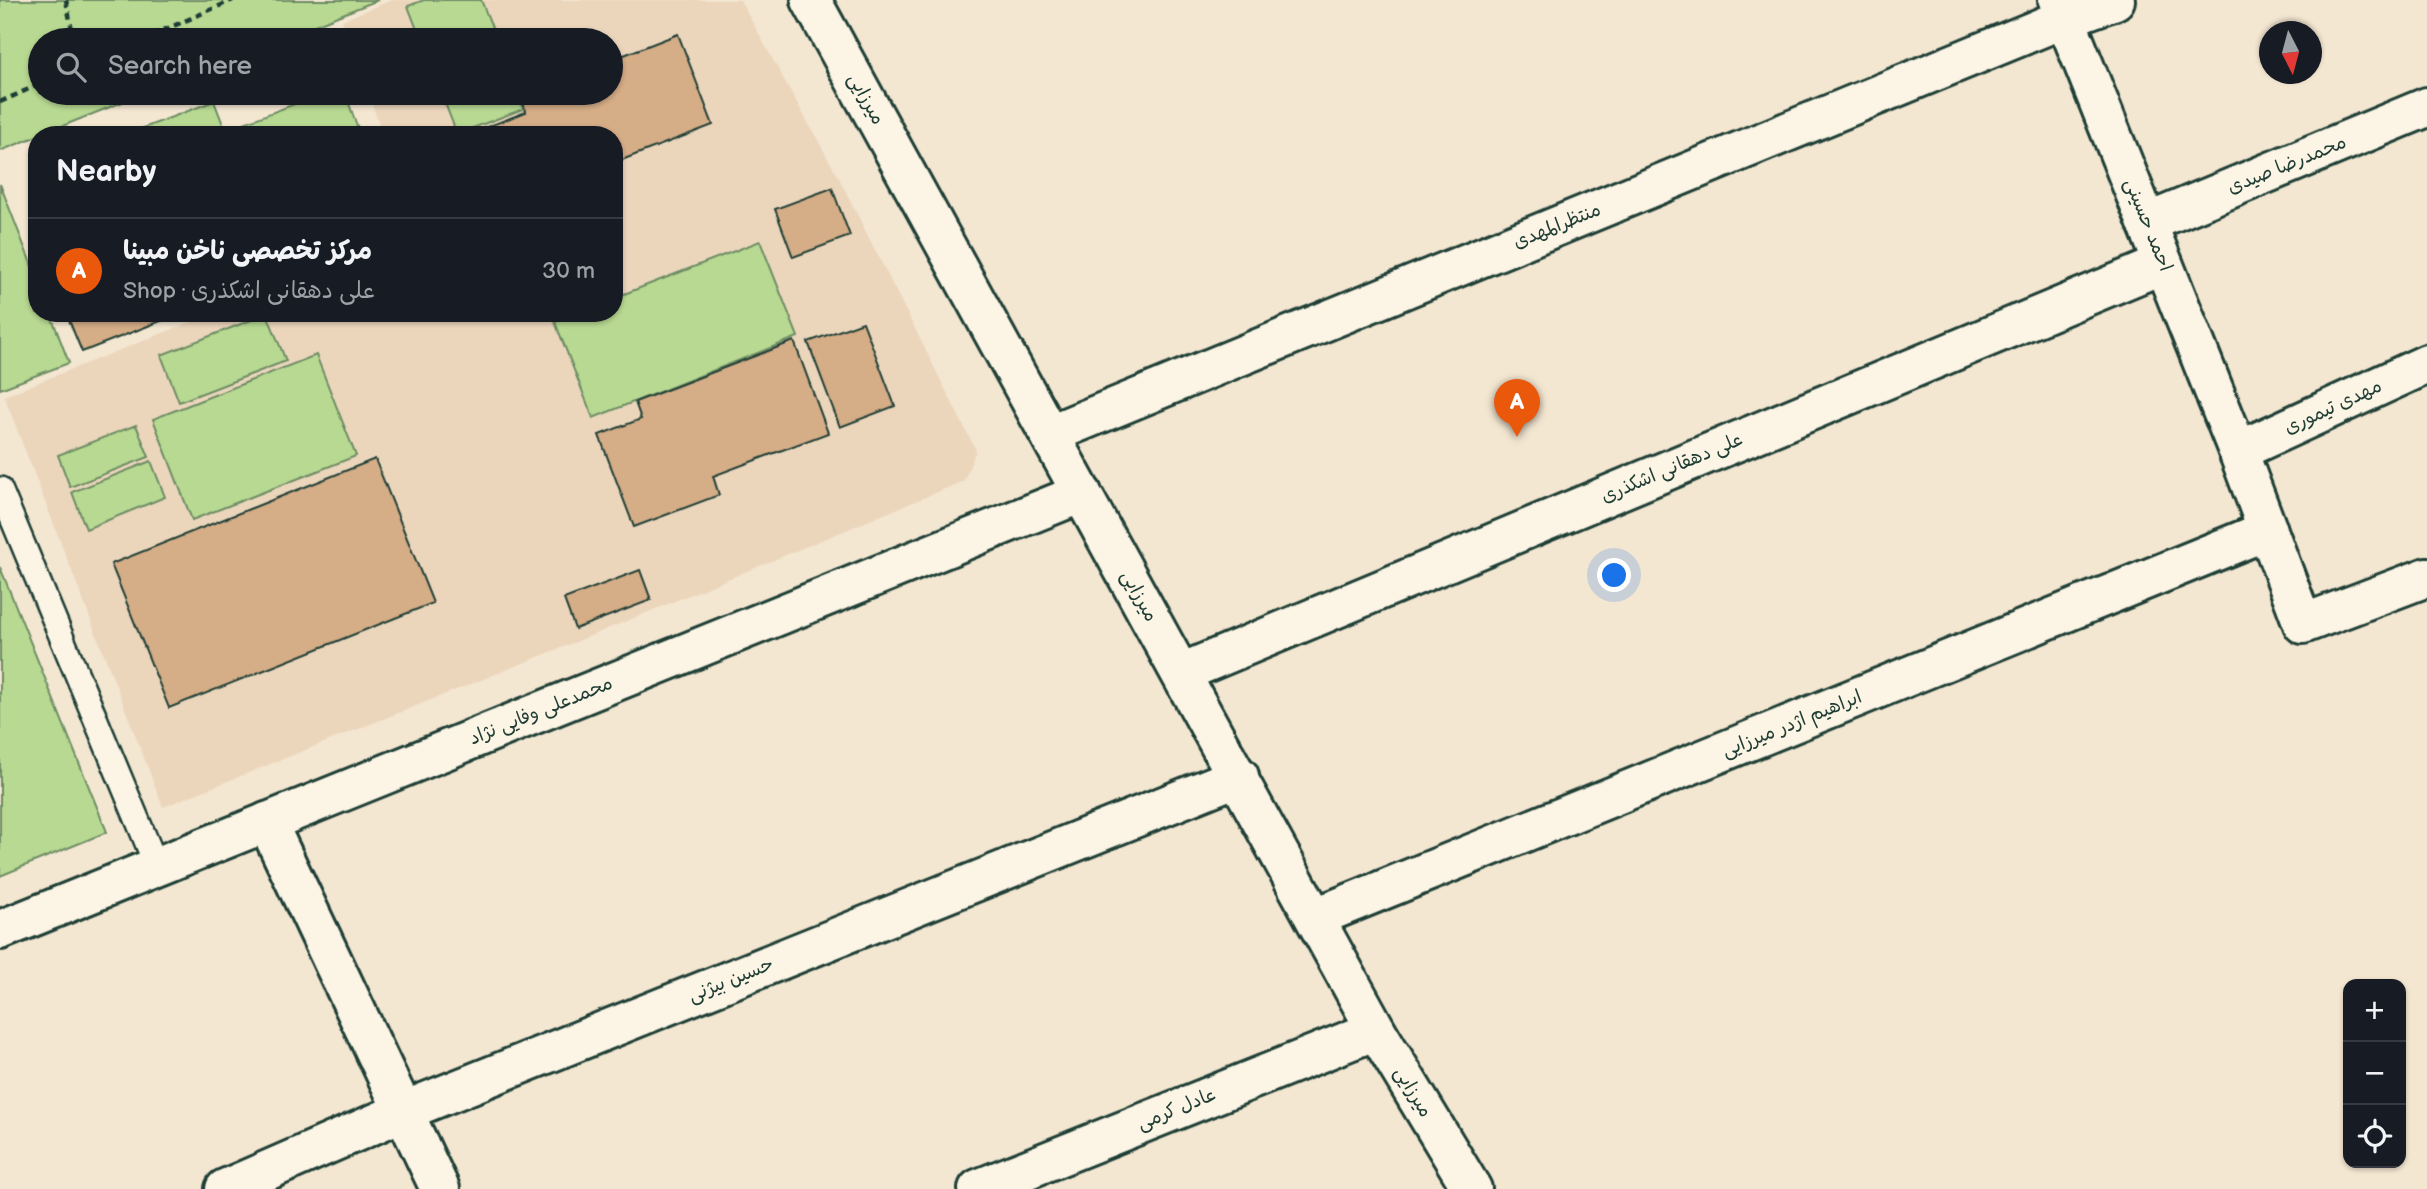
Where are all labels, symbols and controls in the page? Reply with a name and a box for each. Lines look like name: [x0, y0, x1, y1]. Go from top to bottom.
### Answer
north arrow: [2259, 21, 2322, 84]
search box: [28, 28, 623, 105]
icon: search: [52, 48, 90, 86]
text: Search here: [108, 51, 252, 82]
street label: میرزایی: [843, 69, 889, 129]
street label: محمدرضا صیدی: [2224, 131, 2350, 199]
text: Nearby: [56, 154, 156, 190]
street label: احمد حسینی: [2119, 175, 2177, 275]
street label: منتظرالمهدی: [1510, 198, 1604, 254]
text: مرکز تخصصی ناخن مبینا: [123, 236, 372, 267]
text: A: [72, 257, 86, 285]
text: 30 m: [542, 257, 595, 285]
text: Shop · علی دهقانی اشکذری: [123, 277, 375, 305]
street label: مهدی تیموری: [2280, 374, 2386, 440]
pin: A: [1494, 379, 1540, 437]
street label: علی دهقانی اشکذری: [1598, 428, 1746, 508]
your location: [1597, 558, 1631, 592]
street label: میرزایی: [1116, 566, 1162, 626]
street label: محمدعلی وفایی نژاد: [466, 672, 616, 750]
street label: ابراهیم اژدر میرزایی: [1719, 685, 1866, 764]
street label: حسین بیژنی: [685, 952, 777, 1008]
map controls: [2343, 979, 2406, 1168]
button: +: [2343, 979, 2406, 1042]
button: −: [2343, 1042, 2406, 1105]
street label: میرزایی: [1389, 1062, 1437, 1122]
street label: عادل کرمی: [1134, 1083, 1220, 1135]
button: locate: [2343, 1105, 2406, 1168]

